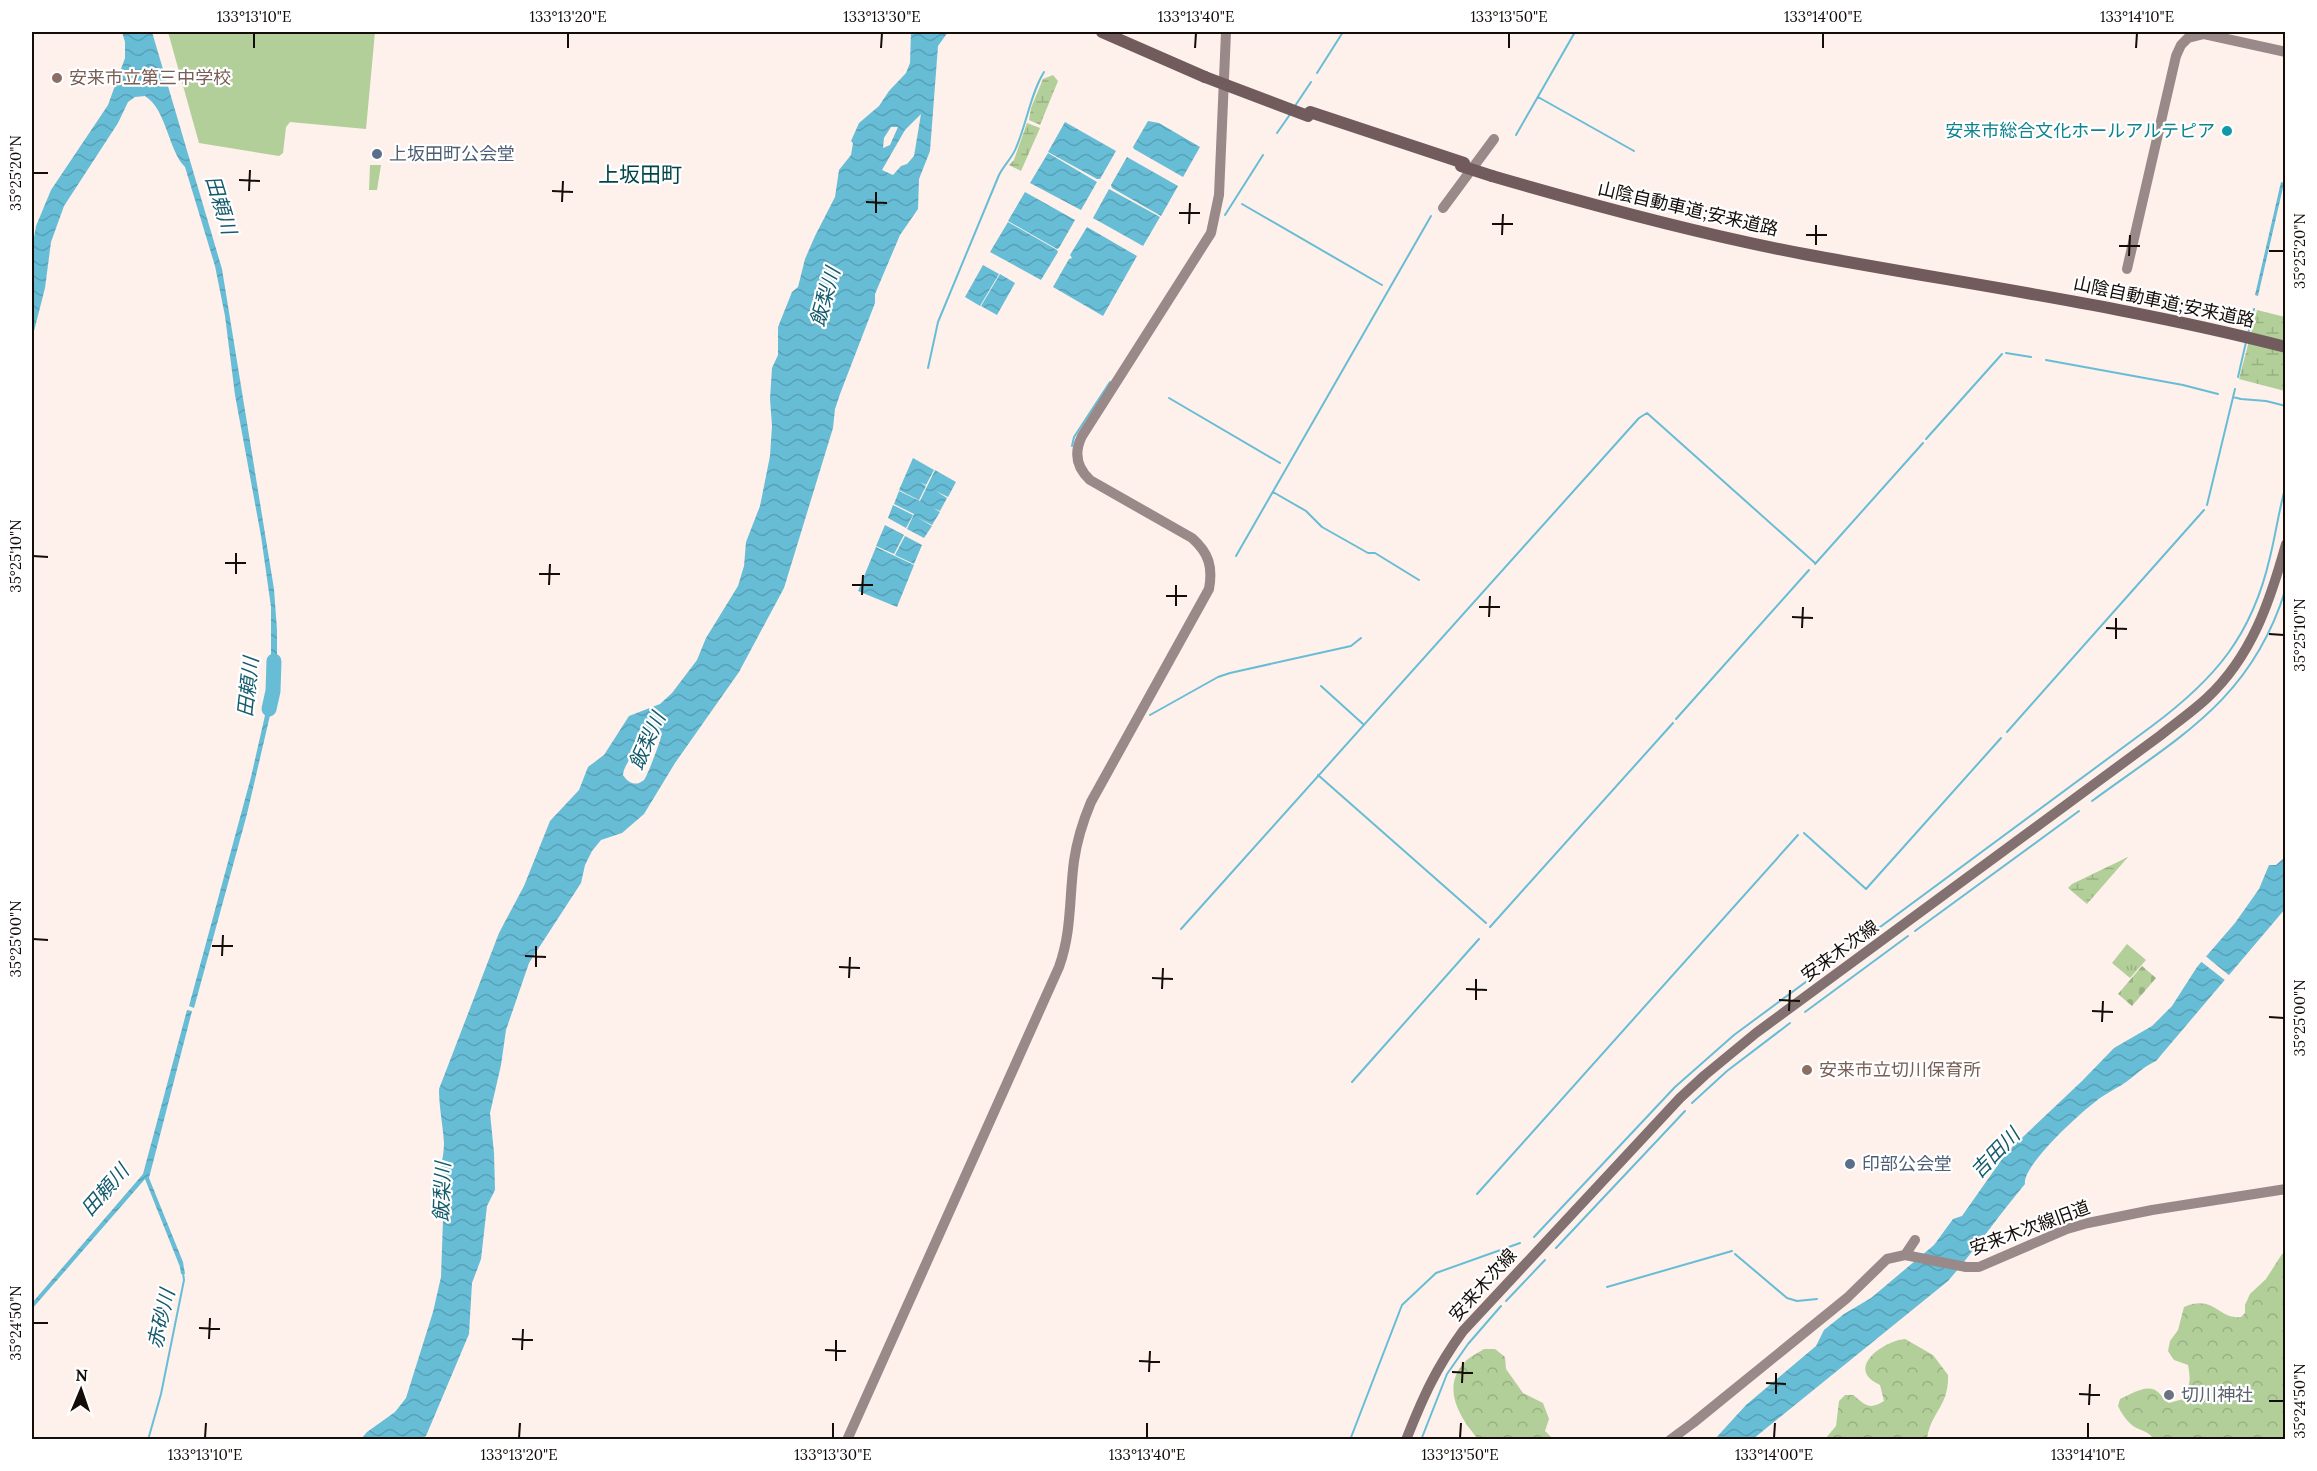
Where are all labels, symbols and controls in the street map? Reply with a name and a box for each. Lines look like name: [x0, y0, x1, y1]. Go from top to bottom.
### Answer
text: 133°13'10"E: [217, 7, 291, 26]
text: 133°13'20"E: [529, 7, 607, 26]
text: 133°13'30"E: [843, 7, 921, 26]
text: 133°13'40"E: [1158, 7, 1234, 26]
text: 133°13'50"E: [1470, 7, 1548, 26]
text: 133°14'00"E: [1784, 7, 1862, 26]
text: 133°14'10"E: [2100, 7, 2174, 26]
place label: 安来市立第三中学校: [69, 66, 231, 89]
marker: 安来市立第三中学校: [50, 71, 64, 85]
place label: 安来市総合文化ホールアルテピア: [1945, 119, 2215, 142]
marker: 安来市総合文化ホールアルテピア: [2220, 124, 2234, 138]
text: 35°25'20"N: [6, 135, 25, 211]
place label: 上坂田町公会堂: [389, 142, 515, 165]
marker: 上坂田町公会堂: [370, 147, 384, 161]
district label: 上坂田町: [598, 161, 682, 188]
water label: 田頼川: [201, 173, 243, 239]
street label: 山陰自動車道;安来道路: [1596, 177, 1781, 240]
text: 35°25'20"N: [2290, 213, 2309, 289]
water label: 飯梨川: [804, 263, 845, 329]
street label: 山陰自動車道;安来道路: [2071, 271, 2257, 332]
text: 35°25'10"N: [6, 519, 25, 593]
text: 35°25'10"N: [2290, 598, 2309, 672]
water label: 田頼川: [232, 654, 263, 718]
water label: 飯梨川: [623, 706, 671, 773]
text: 35°25'00"N: [6, 900, 25, 978]
street label: 安来木次線: [1797, 915, 1883, 986]
text: 35°25'00"N: [2290, 979, 2309, 1057]
place label: 安来市立切川保育所: [1819, 1058, 1981, 1081]
marker: 安来市立切川保育所: [1800, 1063, 1814, 1077]
water label: 吉田川: [1965, 1121, 2026, 1183]
place label: 印部公会堂: [1862, 1152, 1952, 1175]
water label: 田頼川: [76, 1157, 135, 1221]
marker: 印部公会堂: [1843, 1157, 1857, 1171]
water label: 飯梨川: [428, 1160, 455, 1222]
street label: 安来木次線旧道: [1967, 1195, 2093, 1260]
street label: 安来木次線: [1444, 1244, 1521, 1326]
text: 35°24'50"N: [6, 1285, 25, 1361]
water label: 赤砂川: [142, 1285, 180, 1351]
north arrow: [51, 1360, 111, 1420]
text: 35°24'50"N: [2290, 1363, 2309, 1439]
text: N: [75, 1365, 88, 1385]
place label: 切川神社: [2181, 1383, 2253, 1406]
marker: 切川神社: [2162, 1388, 2176, 1402]
text: 133°13'10"E: [168, 1445, 242, 1464]
text: 133°13'20"E: [480, 1445, 558, 1464]
text: 133°13'30"E: [794, 1445, 872, 1464]
text: 133°13'40"E: [1109, 1445, 1185, 1464]
text: 133°13'50"E: [1421, 1445, 1499, 1464]
text: 133°14'00"E: [1735, 1445, 1813, 1464]
text: 133°14'10"E: [2051, 1445, 2125, 1464]

